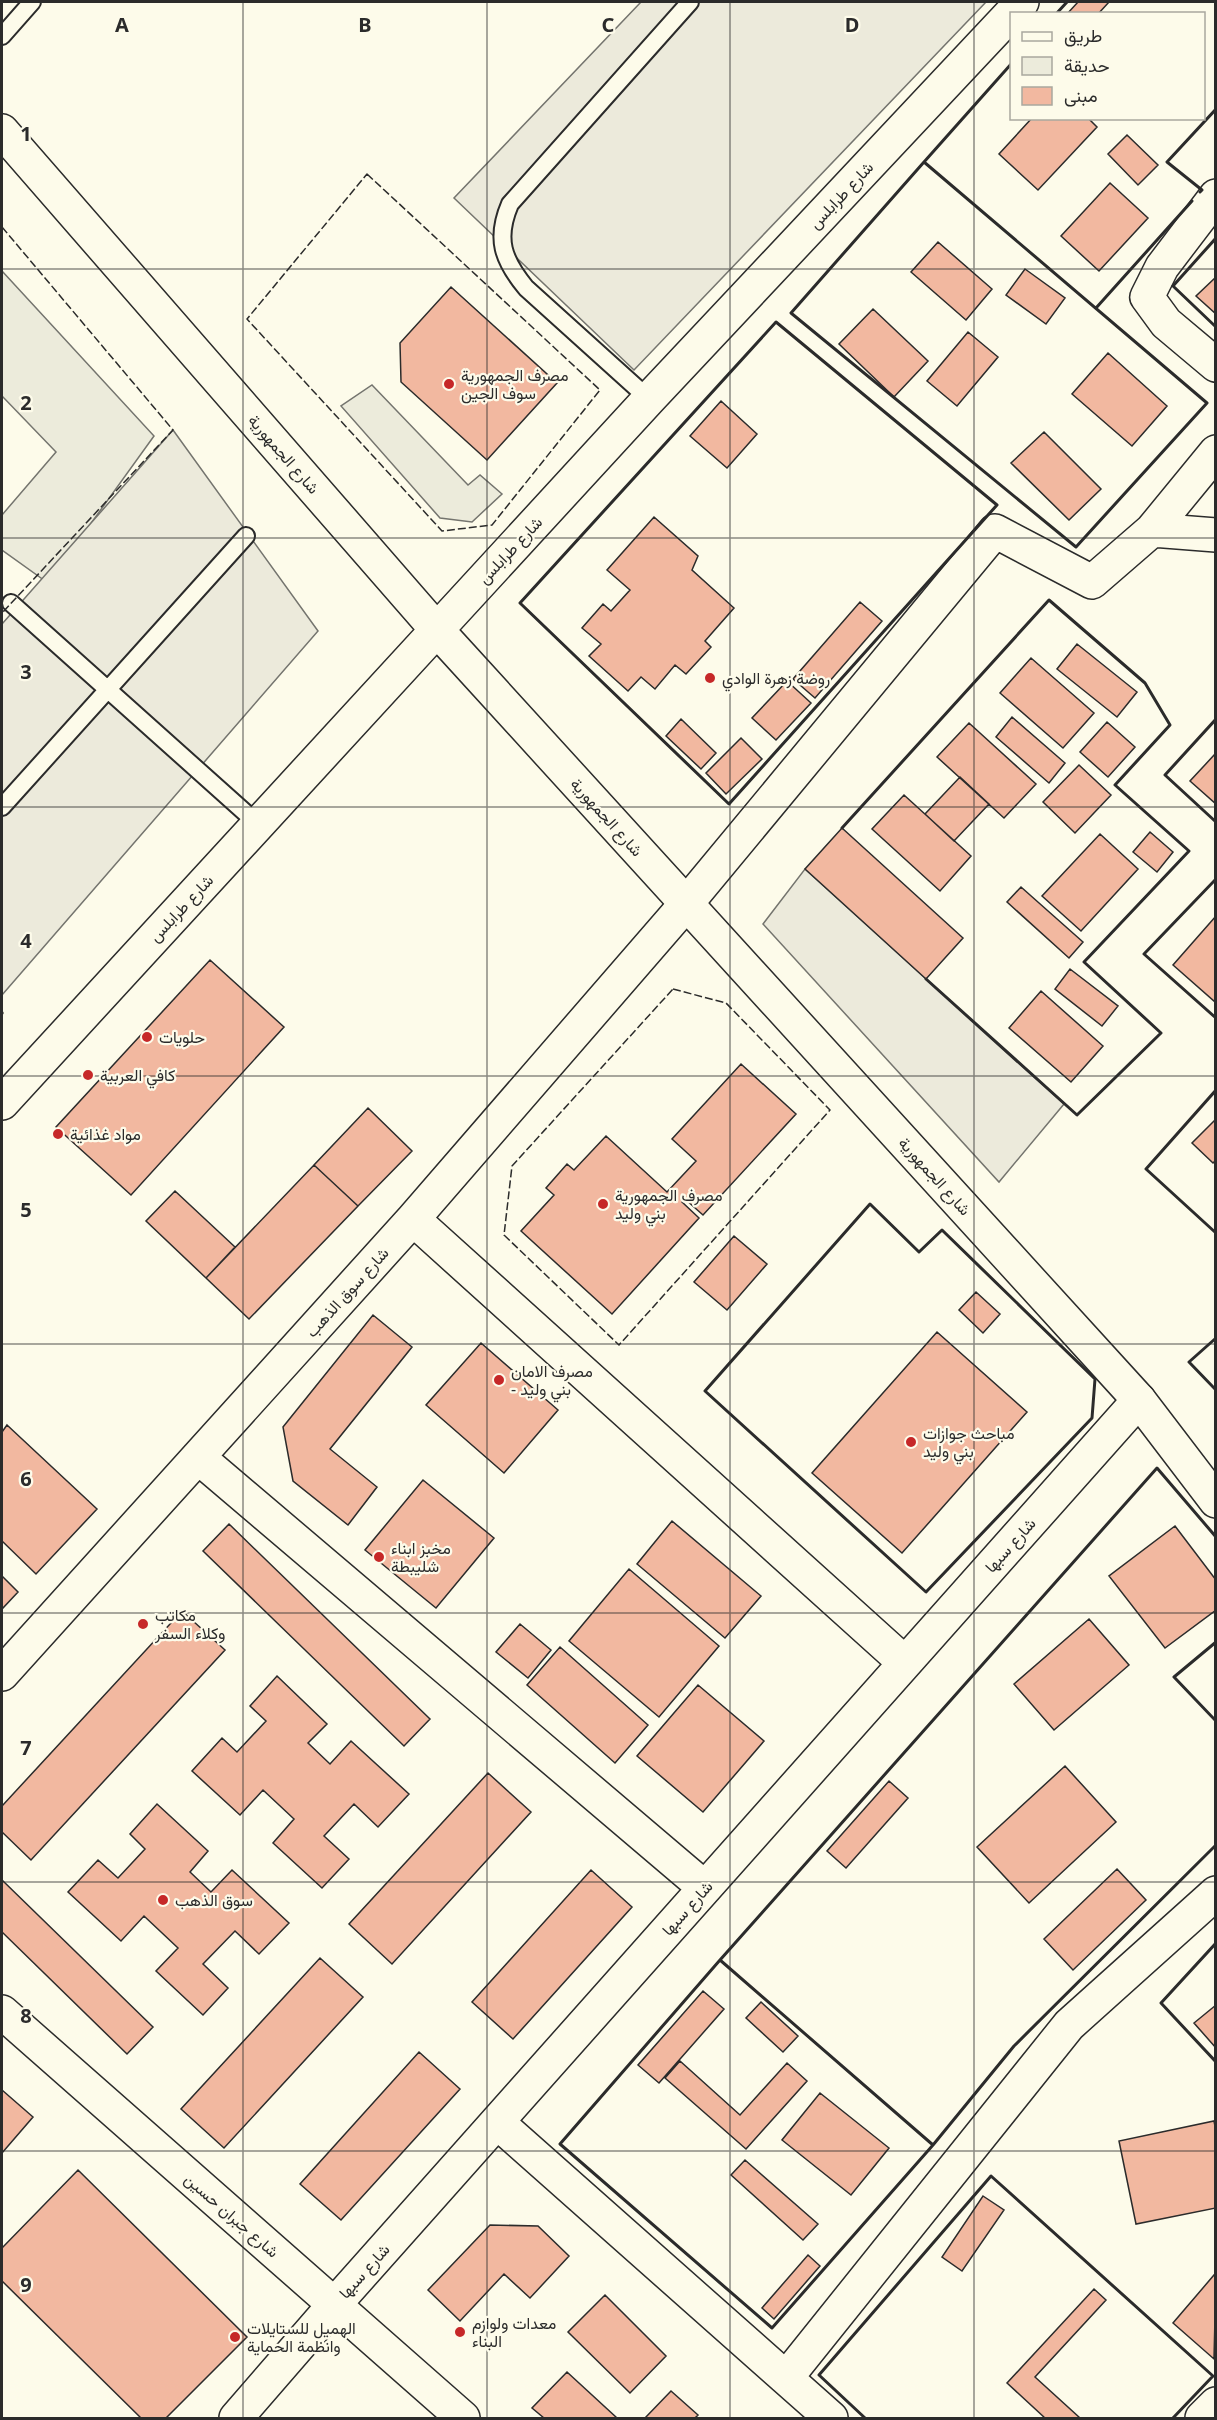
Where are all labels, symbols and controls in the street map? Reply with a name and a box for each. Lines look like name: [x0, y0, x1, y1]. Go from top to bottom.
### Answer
text: A: [115, 11, 129, 38]
text: B: [358, 11, 372, 38]
text: C: [602, 11, 615, 38]
text: D: [845, 11, 859, 38]
legend: [1010, 12, 1205, 120]
text: طريق: [1064, 23, 1102, 47]
text: حديقة: [1064, 53, 1110, 77]
text: مبنى: [1064, 83, 1098, 107]
text: 1: [20, 120, 32, 147]
street label: شارع طرابلس: [804, 156, 879, 234]
place label: مصرف الجمهورية سوف الجين: [461, 364, 569, 404]
marker: مصرف الجمهورية سوف الجين: [442, 377, 456, 391]
text: 2: [20, 389, 32, 416]
street label: شارع الجمهورية: [243, 410, 325, 499]
street label: شارع طرابلس: [473, 511, 548, 589]
text: 3: [20, 658, 32, 685]
place label: روضة زهرة الوادي: [722, 667, 830, 692]
marker: روضة زهرة الوادي: [703, 671, 717, 685]
street label: شارع الجمهورية: [565, 773, 648, 862]
street label: شارع طرابلس: [144, 869, 219, 947]
text: 4: [20, 927, 32, 954]
place label: حلويات: [159, 1026, 205, 1048]
marker: حلويات: [140, 1030, 154, 1044]
place label: كافي العربية: [100, 1064, 175, 1089]
marker: كافي العربية: [81, 1068, 95, 1082]
place label: مواد غذائية: [70, 1123, 141, 1145]
marker: مواد غذائية: [51, 1127, 65, 1141]
street label: شارع الجمهورية: [893, 1132, 976, 1221]
place label: مصرف الجمهورية بني وليد: [615, 1184, 723, 1227]
text: 5: [20, 1196, 32, 1223]
marker: مصرف الجمهورية بني وليد: [596, 1197, 610, 1211]
street label: شارع سوق الذهب: [301, 1242, 394, 1342]
place label: مصرف الامان - بني وليد: [511, 1360, 593, 1403]
marker: مصرف الامان - بني وليد: [492, 1373, 506, 1387]
place label: مباحث جوازات بني وليد: [923, 1422, 1015, 1465]
marker: مباحث جوازات بني وليد: [904, 1435, 918, 1449]
text: 6: [20, 1465, 32, 1492]
street label: شارع سبها: [980, 1513, 1041, 1578]
place label: مخبز ابناء شليبطة: [391, 1537, 451, 1577]
marker: مخبز ابناء شليبطة: [372, 1550, 386, 1564]
place label: مكاتب وكلاء السفر: [154, 1604, 225, 1644]
marker: مكاتب وكلاء السفر: [136, 1617, 150, 1631]
text: 7: [20, 1734, 32, 1761]
street label: شارع سبها: [657, 1876, 718, 1941]
place label: سوق الذهب: [175, 1889, 253, 1911]
marker: سوق الذهب: [156, 1893, 170, 1907]
text: 8: [20, 2002, 32, 2029]
street label: شارع جبران حسين: [179, 2168, 284, 2263]
street label: شارع سبها: [334, 2239, 395, 2304]
text: 9: [20, 2271, 32, 2298]
place label: معدات ولوازم البناء: [472, 2312, 556, 2352]
place label: الهميل للستايلات وانظمة الحماية: [247, 2317, 356, 2357]
marker: معدات ولوازم البناء: [453, 2325, 467, 2339]
marker: الهميل للستايلات وانظمة الحماية: [228, 2330, 242, 2344]

